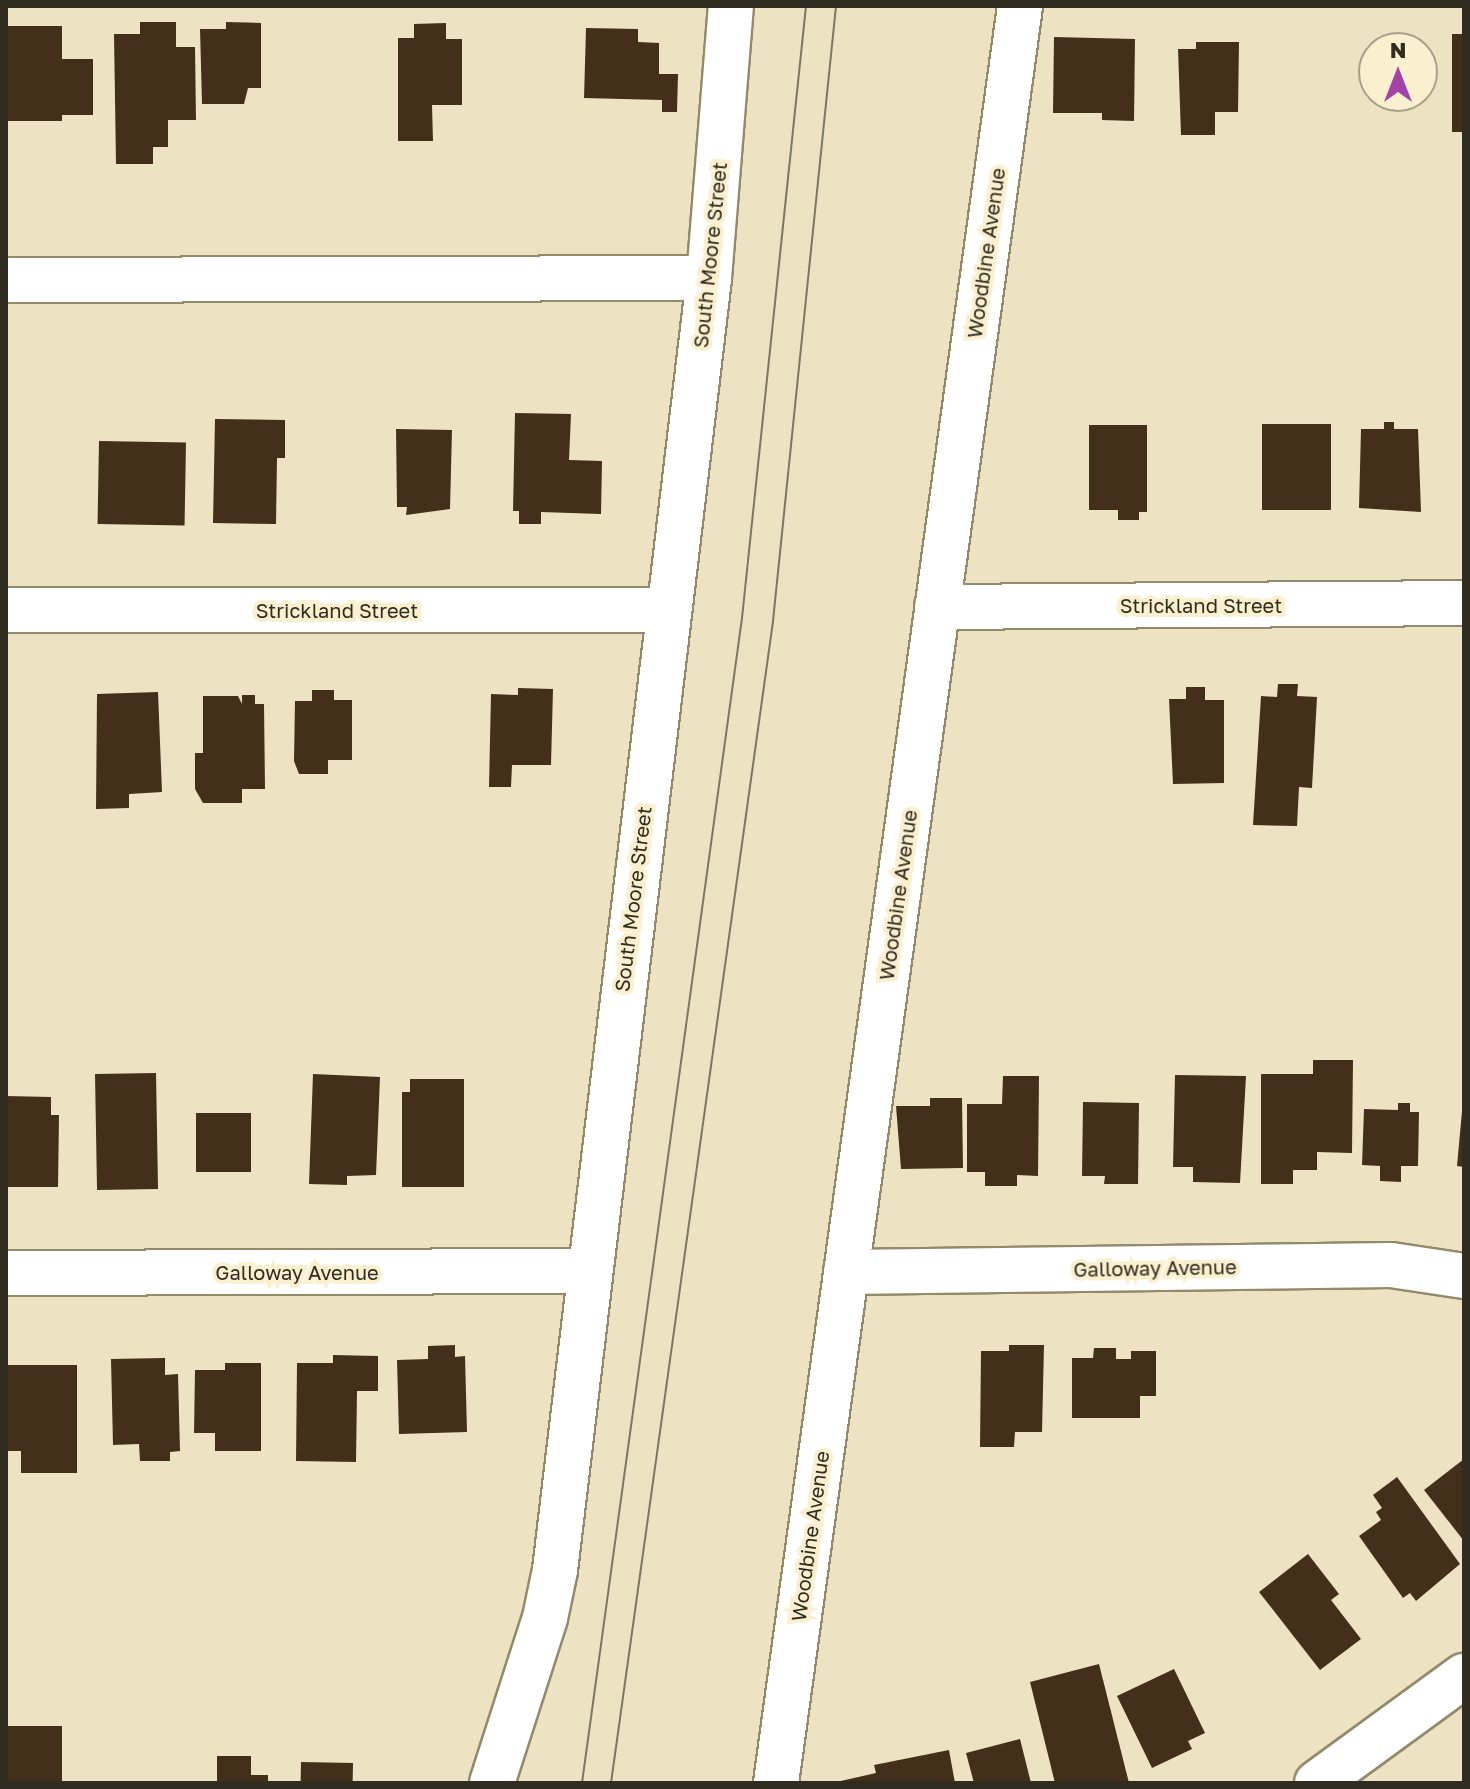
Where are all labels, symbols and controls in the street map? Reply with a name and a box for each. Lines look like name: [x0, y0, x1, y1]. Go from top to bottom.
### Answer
north arrow: [1358, 32, 1438, 112]
text: N: [1390, 36, 1406, 63]
street label: South Moore Street: [688, 161, 732, 349]
street label: Woodbine Avenue: [962, 166, 1010, 340]
street label: Strickland Street: [1120, 593, 1282, 617]
street label: Strickland Street: [256, 598, 418, 622]
street label: South Moore Street: [610, 805, 656, 993]
street label: Woodbine Avenue: [874, 808, 922, 982]
street label: Galloway Avenue: [1073, 1255, 1237, 1281]
street label: Galloway Avenue: [215, 1260, 379, 1284]
street label: Woodbine Avenue: [786, 1449, 834, 1623]

